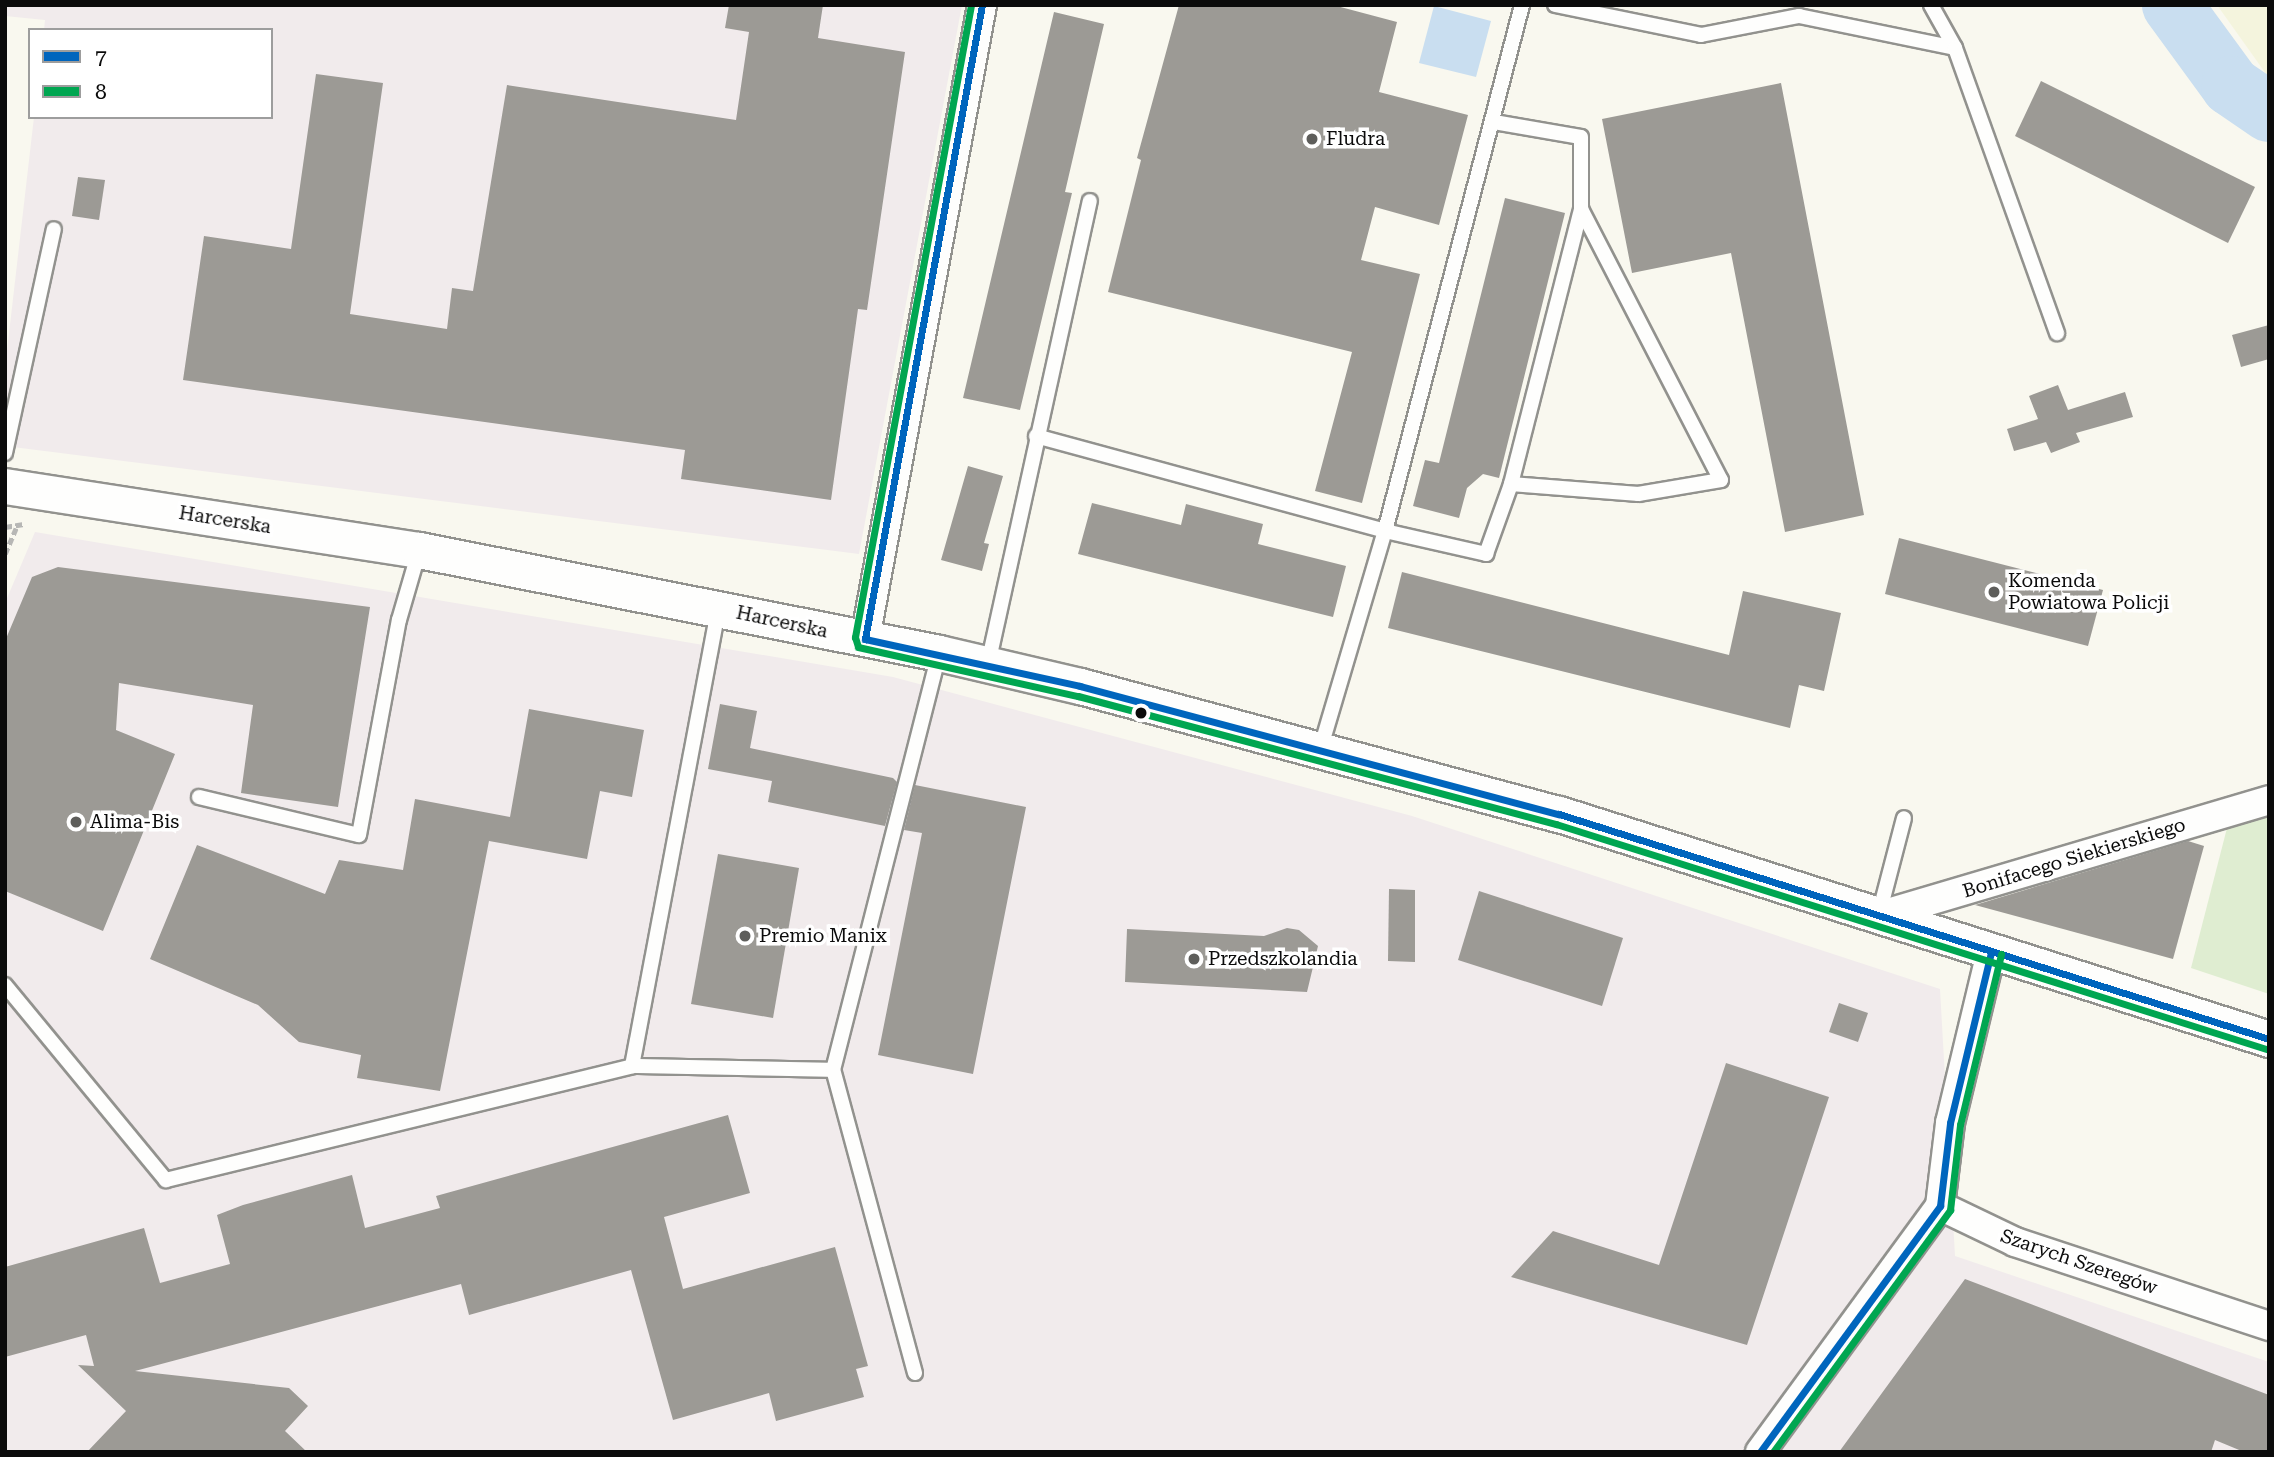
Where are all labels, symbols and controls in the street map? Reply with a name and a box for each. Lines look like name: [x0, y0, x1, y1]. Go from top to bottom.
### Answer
legend: [28, 28, 273, 119]
text: 7: [95, 45, 107, 69]
text: 8: [95, 80, 107, 104]
place label: Fludra: [1326, 128, 1385, 150]
marker: Fludra: [1304, 131, 1320, 147]
street label: Harcerska: [177, 501, 273, 539]
place label: Komenda Powiatowa Policji: [2008, 570, 2169, 614]
marker: Komenda Powiatowa Policji: [1986, 584, 2002, 600]
street label: Harcerska: [734, 601, 830, 643]
unlabelled marker: [1134, 706, 1148, 720]
place label: Alima-Bis: [90, 811, 179, 833]
street label: Bonifacego Siekierskiego: [1960, 813, 2188, 903]
marker: Alima-Bis: [68, 814, 84, 830]
place label: Premio Manix: [759, 925, 887, 947]
marker: Premio Manix: [737, 928, 753, 944]
place label: Przedszkolandia: [1208, 948, 1358, 970]
marker: Przedszkolandia: [1186, 951, 1202, 967]
street label: Szarych Szeregów: [1998, 1224, 2160, 1300]

